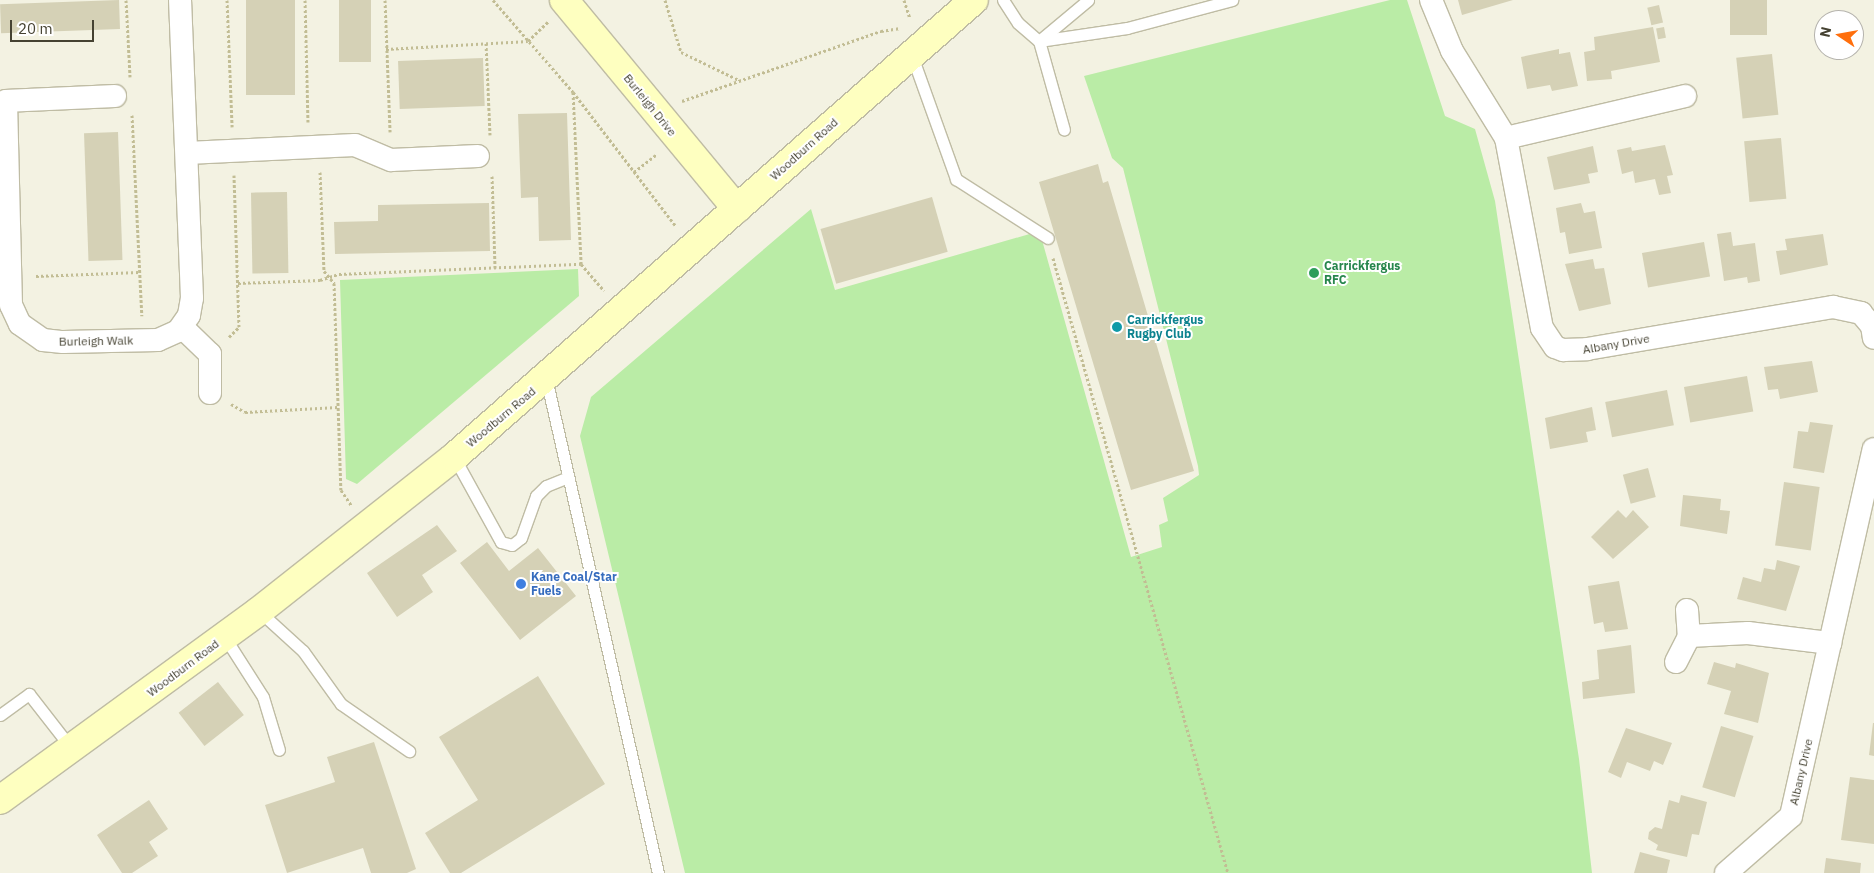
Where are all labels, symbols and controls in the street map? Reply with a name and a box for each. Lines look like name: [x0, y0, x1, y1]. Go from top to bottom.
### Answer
scale bar: [12, 10, 96, 42]
north arrow: [1814, 10, 1864, 60]
text: 20 m: [18, 19, 53, 38]
text: N: [1815, 25, 1835, 39]
street label: Burleigh Drive: [621, 71, 679, 139]
street label: Woodburn Road: [767, 115, 841, 183]
place label: Carrickfergus RFC: [1324, 259, 1400, 287]
marker: Carrickfergus RFC: [1308, 267, 1320, 279]
place label: Carrickfergus Rugby Club: [1127, 313, 1203, 341]
marker: Carrickfergus Rugby Club: [1111, 321, 1123, 333]
street label: Albany Drive: [1581, 331, 1651, 357]
street label: Burleigh Walk: [59, 333, 133, 349]
street label: Woodburn Road: [463, 384, 539, 450]
place label: Kane Coal/Star Fuels: [531, 570, 617, 598]
marker: Kane Coal/Star Fuels: [515, 578, 527, 590]
street label: Woodburn Road: [144, 636, 222, 700]
street label: Albany Drive: [1786, 737, 1816, 807]

